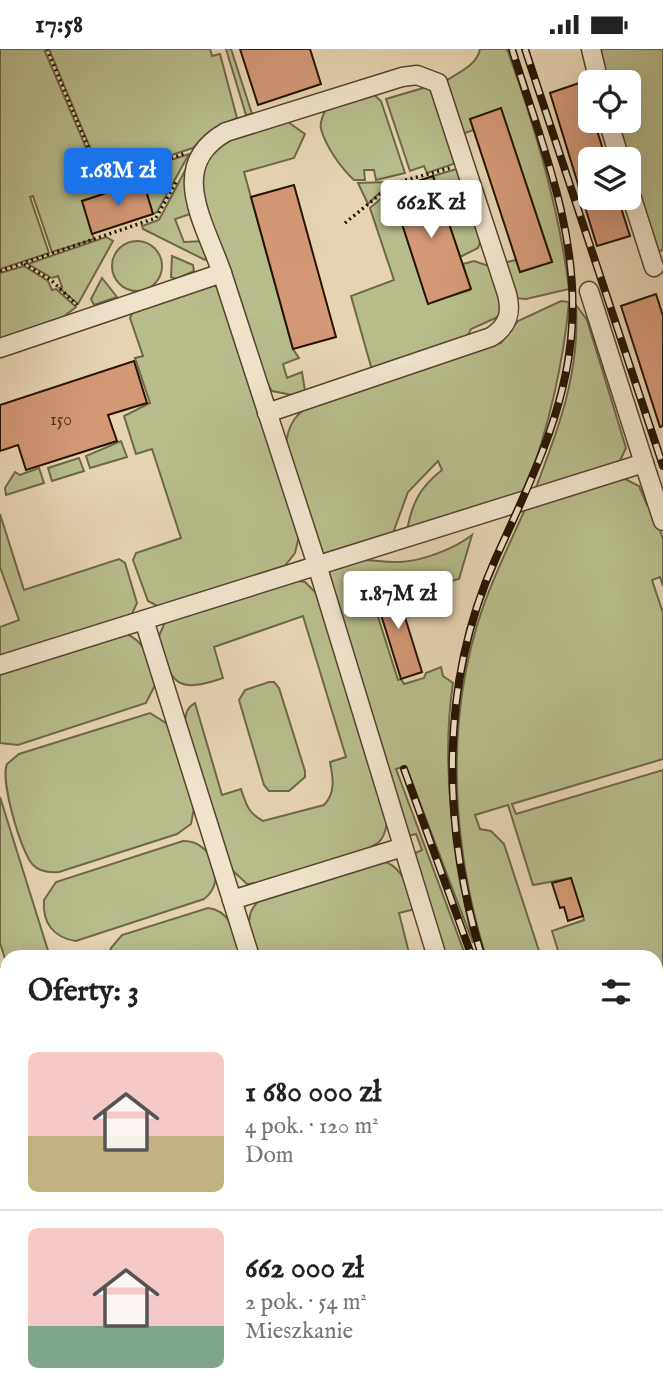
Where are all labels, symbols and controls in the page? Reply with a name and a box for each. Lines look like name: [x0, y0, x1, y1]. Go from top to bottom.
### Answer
text: 17:58: [35, 8, 83, 41]
map controls: [578, 70, 641, 210]
button: locate: [578, 70, 641, 133]
button: layers: [578, 147, 641, 210]
pin: 1.68M zł: [46, 149, 190, 208]
text: 1.68M zł: [80, 156, 156, 185]
pin: 662K zł: [366, 181, 496, 240]
text: 662K zł: [397, 188, 465, 217]
house number: 150: [50, 409, 72, 432]
pin: 1.87M zł: [326, 571, 470, 631]
text: 1.87M zł: [360, 579, 436, 608]
text: Oferty: 3: [28, 973, 139, 1011]
icon: filters: [597, 973, 635, 1011]
text: 1 680 000 zł: [245, 1074, 381, 1112]
icon: home: [84, 1080, 168, 1164]
text: 4 pok. · 120 m²: [245, 1112, 379, 1141]
text: Dom: [245, 1141, 294, 1170]
text: 662 000 zł: [245, 1250, 364, 1288]
icon: home: [84, 1256, 168, 1340]
text: 2 pok. · 54 m²: [245, 1288, 367, 1317]
text: Mieszkanie: [245, 1317, 353, 1346]

